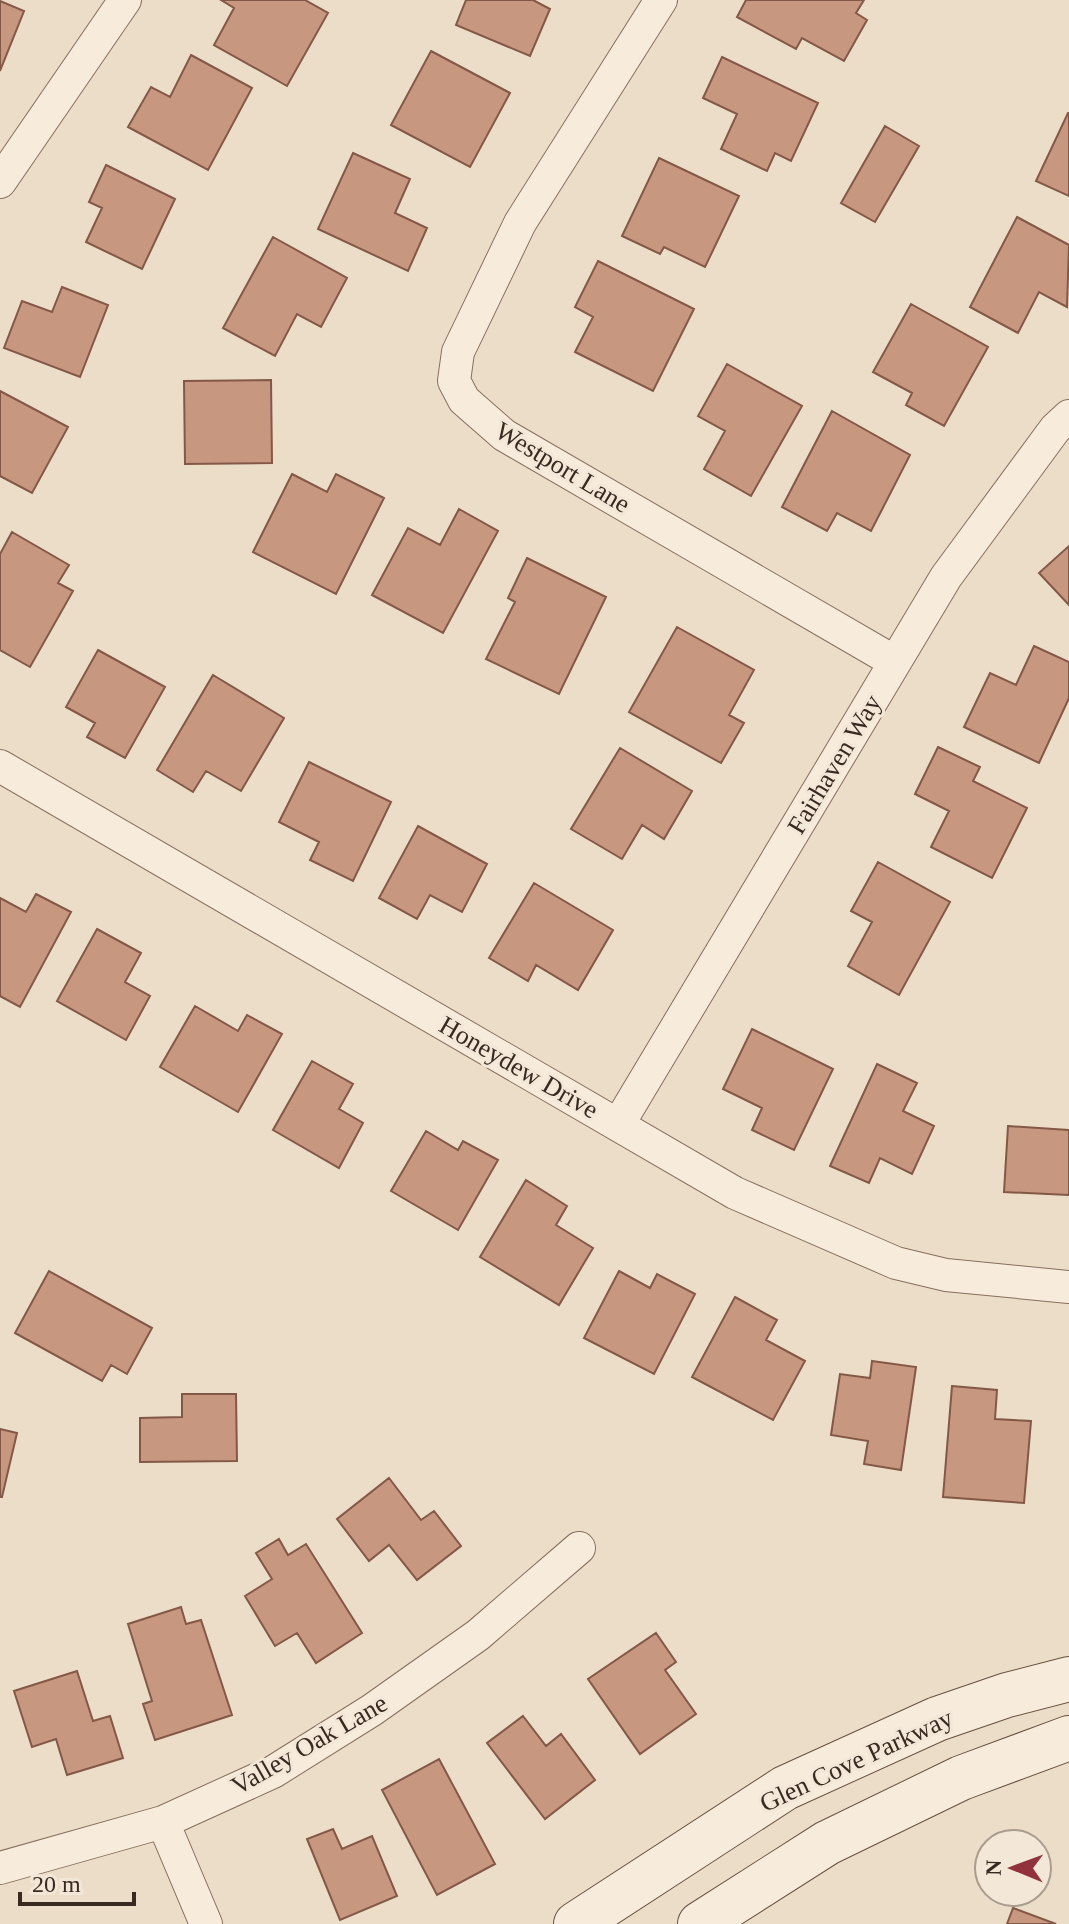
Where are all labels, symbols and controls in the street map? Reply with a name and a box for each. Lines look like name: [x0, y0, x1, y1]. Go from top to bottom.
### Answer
street label: Westport Lane: [490, 416, 635, 519]
street label: Fairhaven Way: [782, 690, 887, 839]
street label: Honeydew Drive: [434, 1010, 603, 1125]
street label: Valley Oak Lane: [226, 1688, 392, 1801]
street label: Glen Cove Parkway: [755, 1703, 957, 1818]
north arrow: [973, 1828, 1053, 1908]
scale bar: [20, 1856, 134, 1906]
text: N: [981, 1859, 1006, 1876]
text: 20 m: [32, 1871, 81, 1897]

